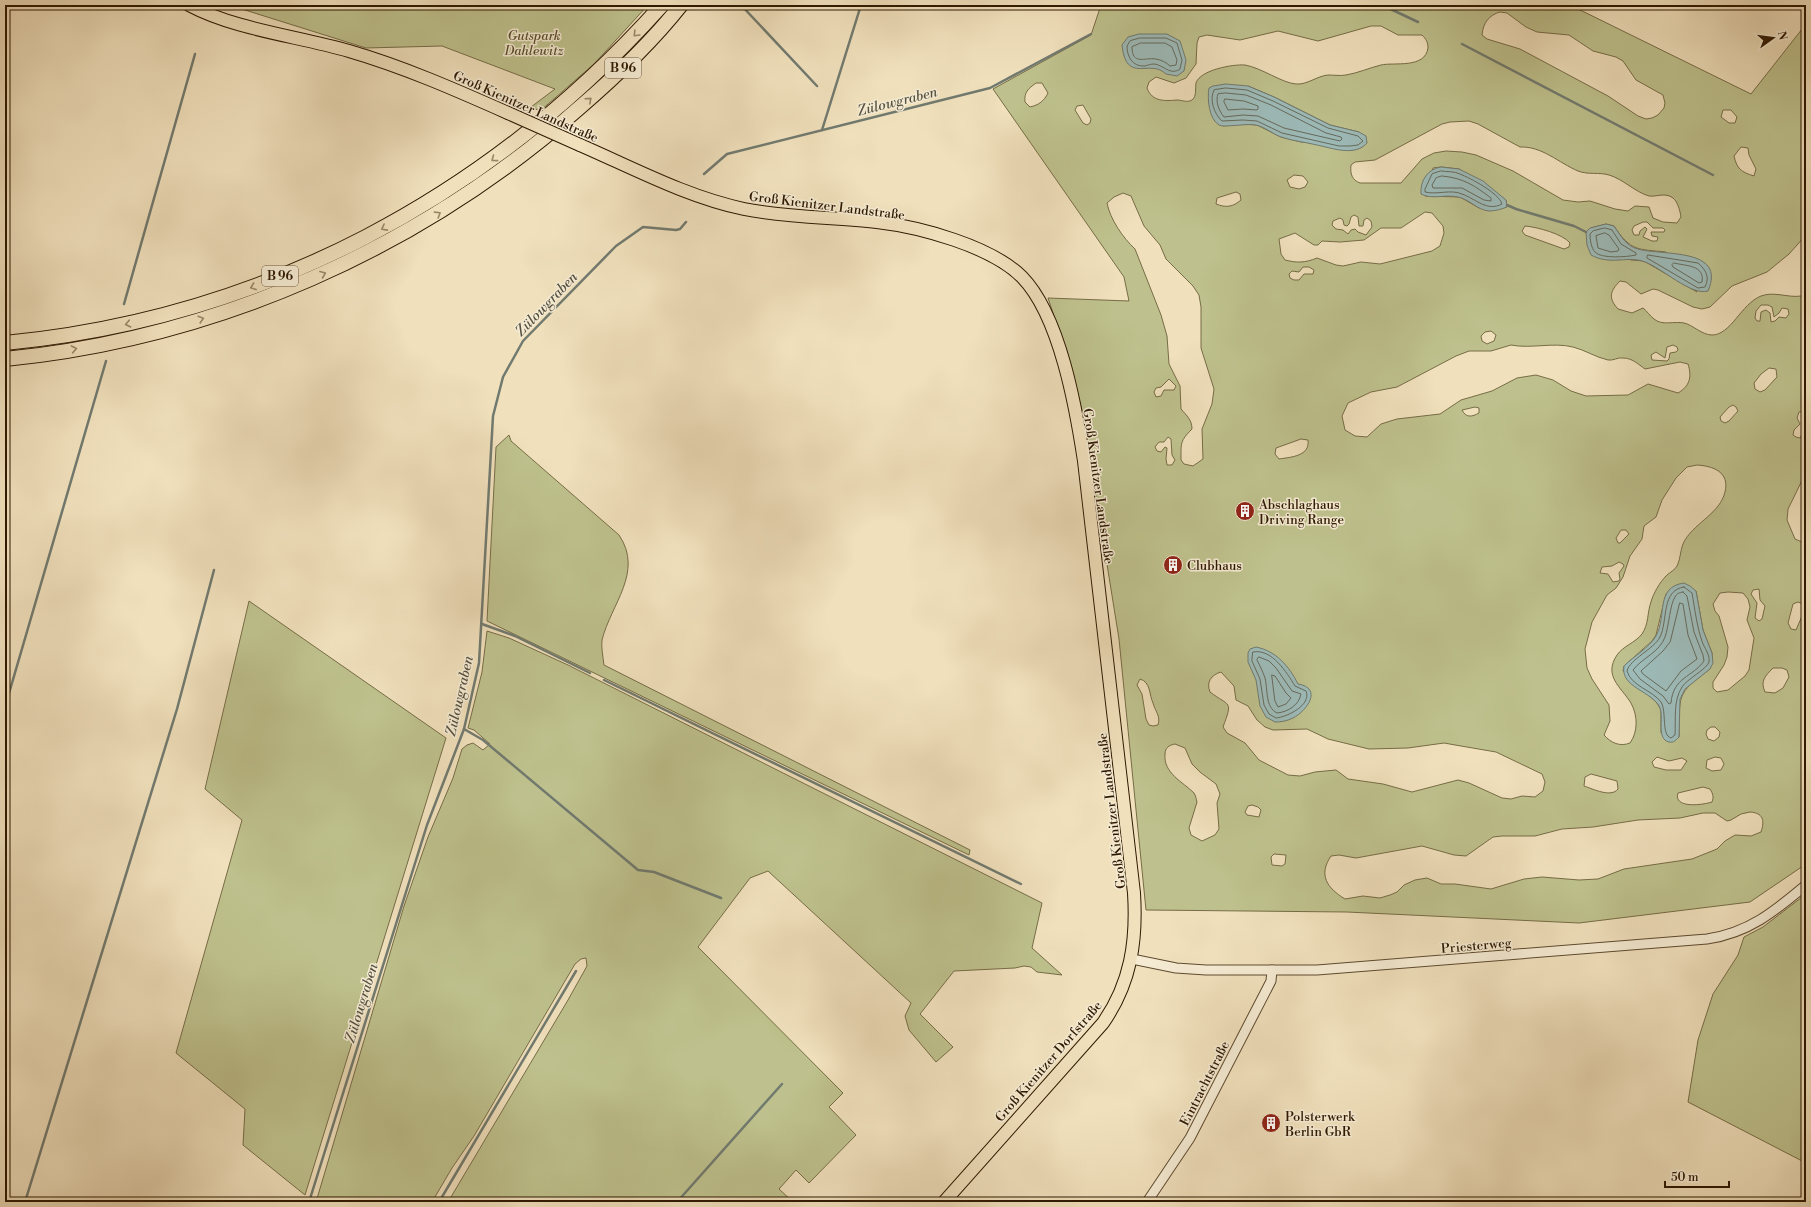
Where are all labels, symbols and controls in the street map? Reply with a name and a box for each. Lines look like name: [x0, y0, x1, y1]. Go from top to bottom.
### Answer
north arrow: [1753, 18, 1793, 58]
park label: Gutspark Dahlewitz: [503, 28, 564, 59]
one-way arrow: [633, 29, 641, 37]
text: N: [1774, 30, 1790, 42]
road number: B 96: [605, 58, 641, 78]
street label: Groß Kienitzer Landstraße: [451, 68, 601, 146]
water label: Zülowgraben: [855, 83, 939, 121]
one-way arrow: [584, 97, 592, 104]
one-way arrow: [491, 154, 498, 161]
street label: Groß Kienitzer Landstraße: [748, 188, 906, 224]
one-way arrow: [434, 211, 441, 218]
one-way arrow: [381, 223, 388, 230]
road number: B 96: [262, 266, 298, 286]
water label: Zülowgraben: [512, 269, 582, 340]
one-way arrow: [318, 271, 326, 279]
one-way arrow: [249, 282, 256, 290]
one-way arrow: [197, 315, 204, 324]
one-way arrow: [125, 319, 131, 327]
one-way arrow: [71, 345, 77, 353]
street label: Groß Kienitzer Landstraße: [1079, 407, 1117, 565]
place label: Abschlaghaus Driving Range: [1258, 497, 1344, 528]
building icon: Abschlaghaus Driving Range: [1234, 500, 1256, 522]
building icon: Clubhaus: [1162, 554, 1184, 576]
place label: Clubhaus: [1187, 558, 1242, 574]
water label: Zülowgraben: [442, 654, 478, 738]
street label: Groß Kienitzer Landstraße: [1094, 732, 1129, 890]
street label: Priesterweg: [1440, 935, 1512, 957]
water label: Zülowgraben: [341, 961, 383, 1045]
street label: Groß Kienitzer Dorfstraße: [992, 998, 1106, 1125]
street label: Eintrachtstraße: [1177, 1038, 1233, 1129]
place label: Polsterwerk Berlin GbR: [1284, 1109, 1356, 1140]
building icon: Polsterwerk Berlin GbR: [1260, 1112, 1282, 1134]
scale bar: [1665, 1163, 1729, 1189]
text: 50 m: [1671, 1170, 1699, 1185]

